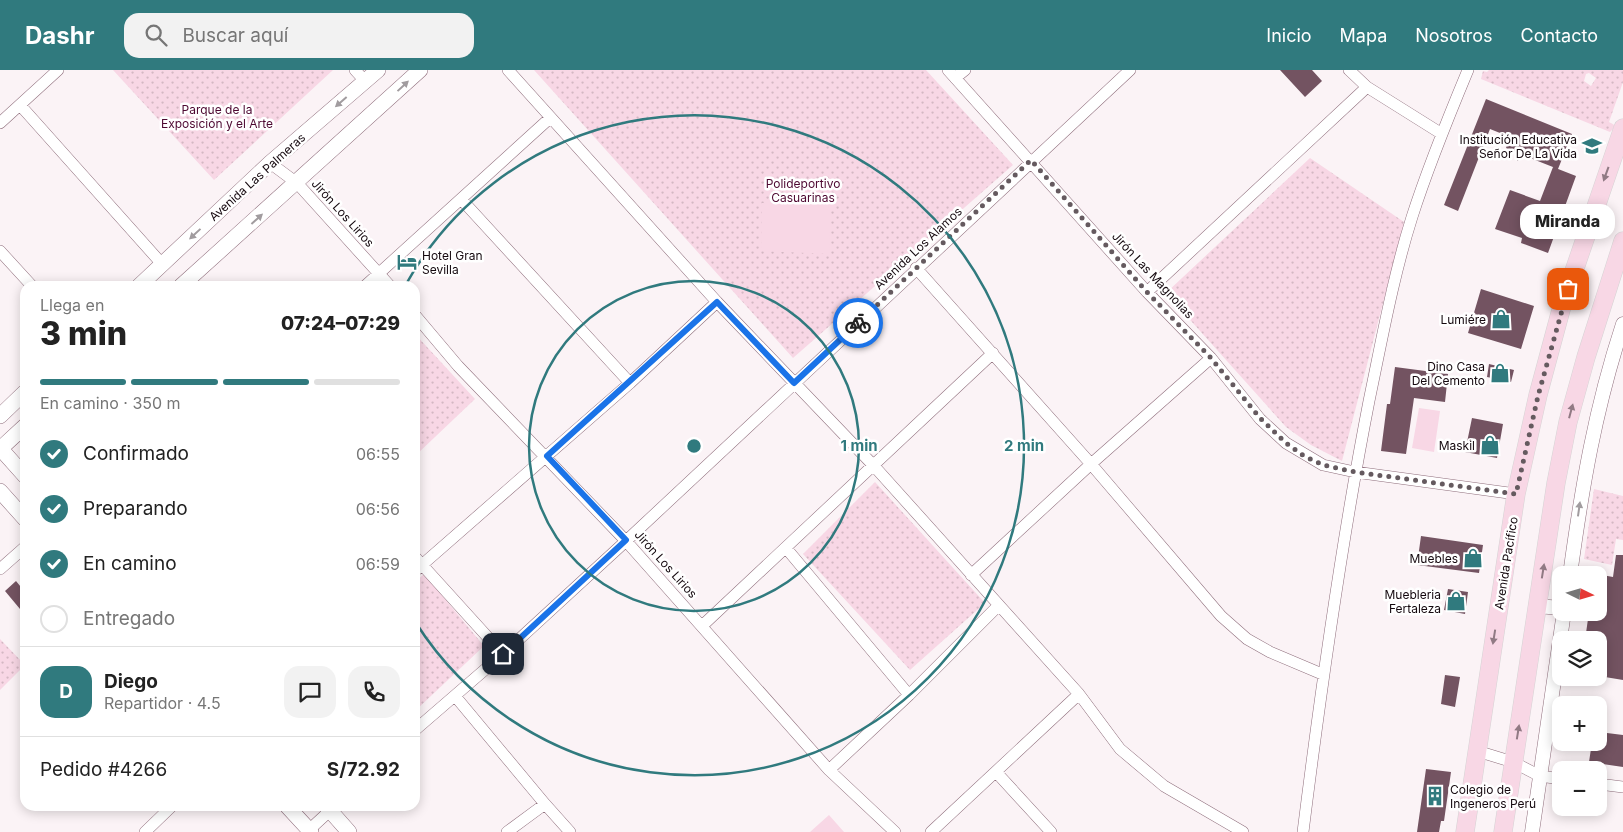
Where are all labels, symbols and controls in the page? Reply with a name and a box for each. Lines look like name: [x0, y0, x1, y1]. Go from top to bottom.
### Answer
search box: [124, 13, 474, 58]
text: Dashr: [25, 21, 94, 50]
icon: search: [142, 21, 170, 49]
text: Buscar aquí: [182, 24, 288, 47]
text: Inicio: [1266, 25, 1312, 46]
text: Mapa: [1340, 25, 1387, 46]
text: Nosotros: [1415, 25, 1493, 46]
text: Contacto: [1521, 25, 1598, 46]
one-way arrow: [396, 80, 408, 92]
one-way arrow: [336, 96, 348, 108]
park label: Parque de la Exposición y el Arte: [161, 102, 273, 131]
street label: Avenida Las Palmeras: [206, 130, 308, 224]
place label: Institución Educativa Señor De La Vida: [1459, 132, 1577, 161]
school or university icon: Institución Educativa Señor De La Vida: [1581, 135, 1603, 157]
one-way arrow: [1602, 167, 1610, 182]
street label: Jirón Los Lirios: [309, 176, 377, 250]
park label: Polideportivo Casuarinas: [766, 176, 840, 205]
street label: Avenida Los Alamos: [871, 204, 965, 292]
callout: Miranda: [1520, 204, 1616, 239]
text: Miranda: [1535, 211, 1600, 231]
one-way arrow: [250, 213, 262, 225]
one-way arrow: [189, 228, 201, 240]
street label: Jirón Las Magnolias: [1109, 229, 1197, 321]
place label: Hotel Gran Sevilla: [422, 248, 483, 277]
hotel icon: Hotel Gran Sevilla: [396, 251, 418, 273]
pin: [1547, 268, 1589, 310]
icon: bag: [1554, 275, 1582, 303]
text: Llega en: [40, 295, 104, 315]
courier: [833, 298, 883, 348]
shop icon: Lumiére: [1490, 308, 1512, 330]
icon: bike: [844, 309, 872, 337]
text: 07:24–07:29: [281, 312, 400, 335]
place label: Lumiére: [1440, 312, 1486, 327]
text: 3 min: [40, 314, 127, 353]
place label: Dino Casa Del Cemento: [1412, 359, 1485, 388]
shop icon: Dino Casa Del Cemento: [1489, 362, 1511, 384]
text: En camino · 350 m: [40, 393, 181, 413]
one-way arrow: [1568, 404, 1576, 419]
shop icon: Maskil: [1479, 434, 1501, 456]
text: 1 min: [840, 436, 878, 455]
text: 2 min: [1004, 436, 1044, 455]
centre of rings: [685, 437, 703, 455]
place label: Maskil: [1439, 438, 1475, 453]
icon: check: [40, 440, 68, 468]
text: Confirmado: [83, 442, 189, 465]
text: 06:55: [356, 444, 400, 464]
icon: check: [40, 495, 68, 523]
text: Preparando: [83, 497, 188, 520]
text: 06:56: [356, 499, 400, 519]
one-way arrow: [1575, 501, 1583, 517]
street label: Avenida Pacífico: [1491, 515, 1521, 611]
street label: Jirón Los Lirios: [632, 527, 700, 601]
shop icon: Muebles: [1462, 547, 1484, 569]
icon: check: [40, 550, 68, 578]
place label: Muebles: [1409, 551, 1458, 566]
text: En camino: [83, 552, 177, 575]
text: 06:59: [356, 554, 400, 574]
one-way arrow: [1539, 563, 1547, 579]
north arrow: [1552, 566, 1608, 621]
map controls: [1552, 566, 1607, 816]
place label: Muebleria Fertaleza: [1384, 587, 1441, 616]
shop icon: Muebleria Fertaleza: [1445, 590, 1467, 612]
text: Entregado: [83, 607, 175, 630]
one-way arrow: [1490, 629, 1498, 645]
button: layers: [1552, 631, 1607, 686]
pin: [482, 633, 524, 675]
icon: home: [489, 640, 517, 668]
button: chat: [284, 666, 336, 718]
button: phone: [348, 666, 400, 718]
text: Diego: [104, 670, 158, 693]
text: D: [59, 680, 73, 703]
text: Repartidor · 4.5: [104, 693, 221, 713]
button: +: [1552, 696, 1607, 751]
one-way arrow: [1514, 724, 1522, 740]
text: Pedido #4266: [40, 758, 167, 781]
text: S/72.92: [327, 758, 400, 781]
button: −: [1552, 761, 1607, 816]
place label: Colegio de Ingeneros Perú: [1450, 782, 1536, 811]
building icon: Colegio de Ingeneros Perú: [1424, 785, 1446, 807]

